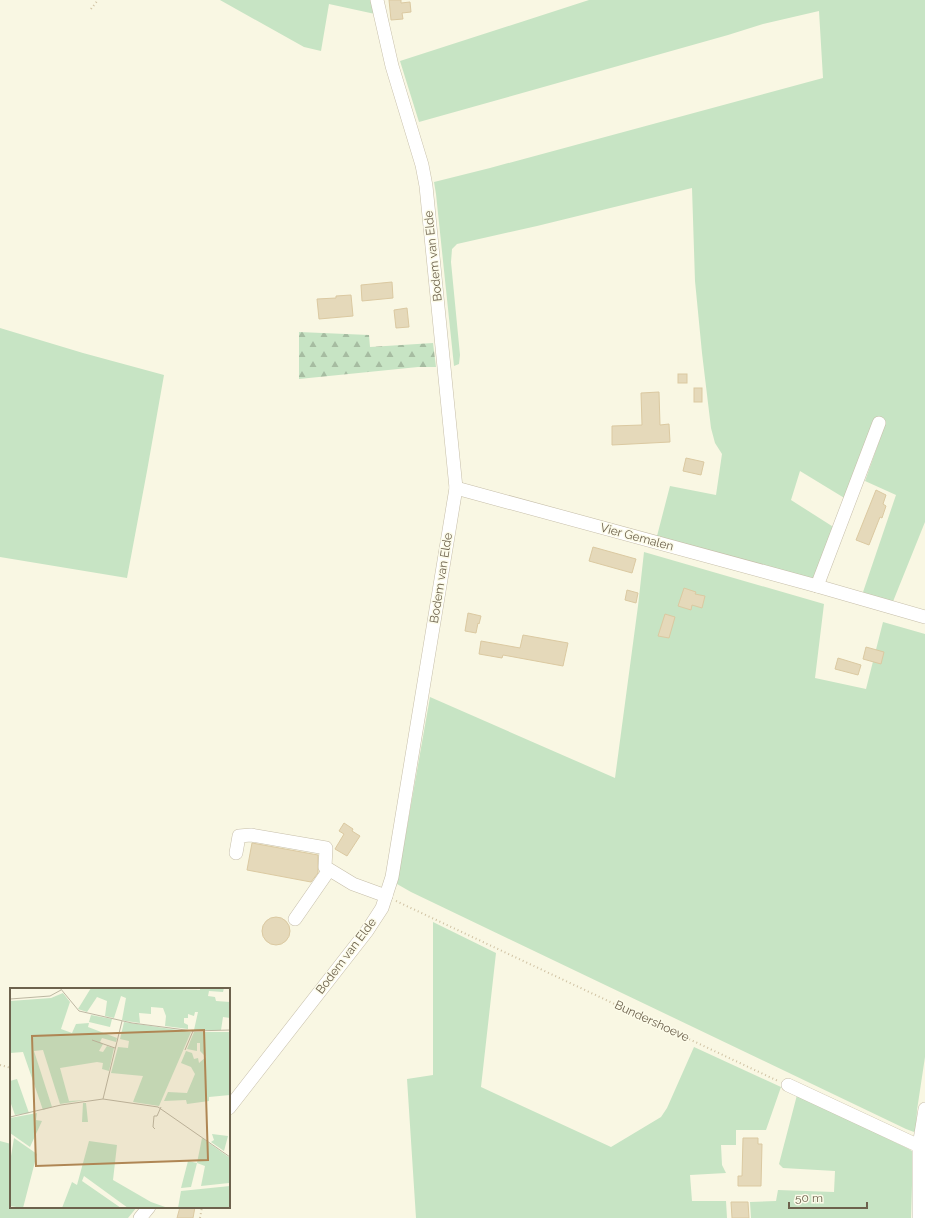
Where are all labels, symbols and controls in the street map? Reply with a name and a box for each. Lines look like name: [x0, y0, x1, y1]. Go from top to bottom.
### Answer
street label: Bodem van Elde: [421, 210, 445, 302]
street label: Vier Gemalen: [599, 520, 675, 554]
street label: Bodem van Elde: [427, 532, 455, 624]
street label: Bodem van Elde: [313, 915, 379, 997]
inset map: [10, 988, 230, 1208]
street label: Bundershoeve: [612, 998, 692, 1044]
scale bar: [789, 1184, 867, 1210]
text: 50 m: [795, 1191, 823, 1205]

